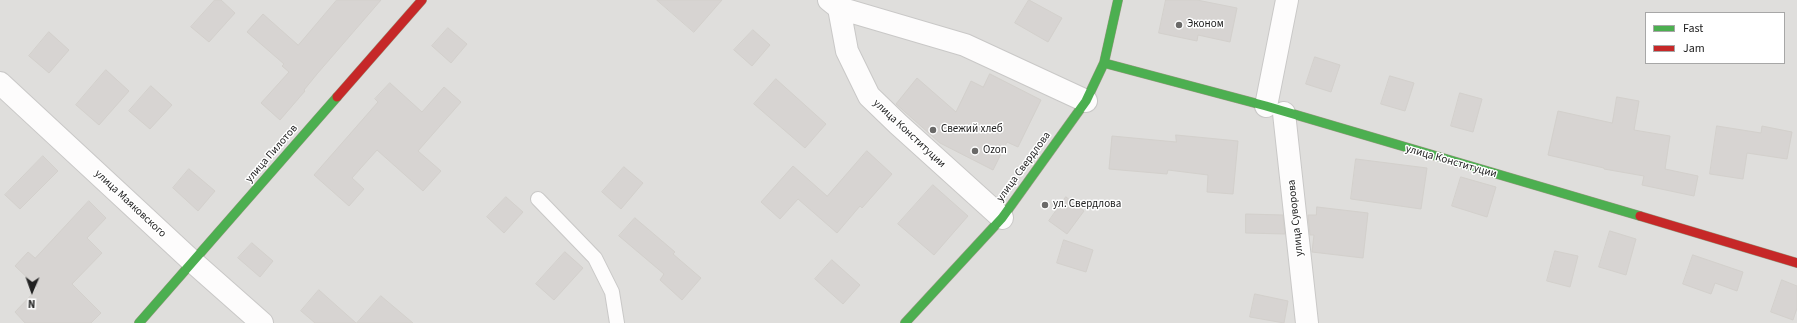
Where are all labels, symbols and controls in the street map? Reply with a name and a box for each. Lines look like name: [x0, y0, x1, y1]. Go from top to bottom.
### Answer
legend: [1645, 12, 1785, 64]
place label: Эконом: [1187, 18, 1224, 32]
marker: Эконом: [1174, 20, 1184, 30]
text: Fast: [1683, 20, 1703, 37]
text: Jam: [1683, 40, 1705, 57]
street label: улица Конституции: [870, 97, 948, 171]
street label: улица Пилотов: [243, 122, 301, 186]
place label: Свежий хлеб: [941, 123, 1003, 137]
marker: Свежий хлеб: [928, 125, 938, 135]
street label: улица Свердлова: [994, 129, 1054, 205]
street label: улица Конституции: [1404, 143, 1498, 181]
place label: Ozon: [983, 144, 1007, 158]
marker: Ozon: [970, 146, 980, 156]
street label: улица Маяковского: [91, 167, 169, 241]
street label: улица Суворова: [1285, 179, 1307, 257]
place label: ул. Свердлова: [1053, 198, 1121, 212]
marker: ул. Свердлова: [1040, 200, 1050, 210]
north arrow: [12, 271, 52, 311]
text: N: [28, 296, 35, 311]

